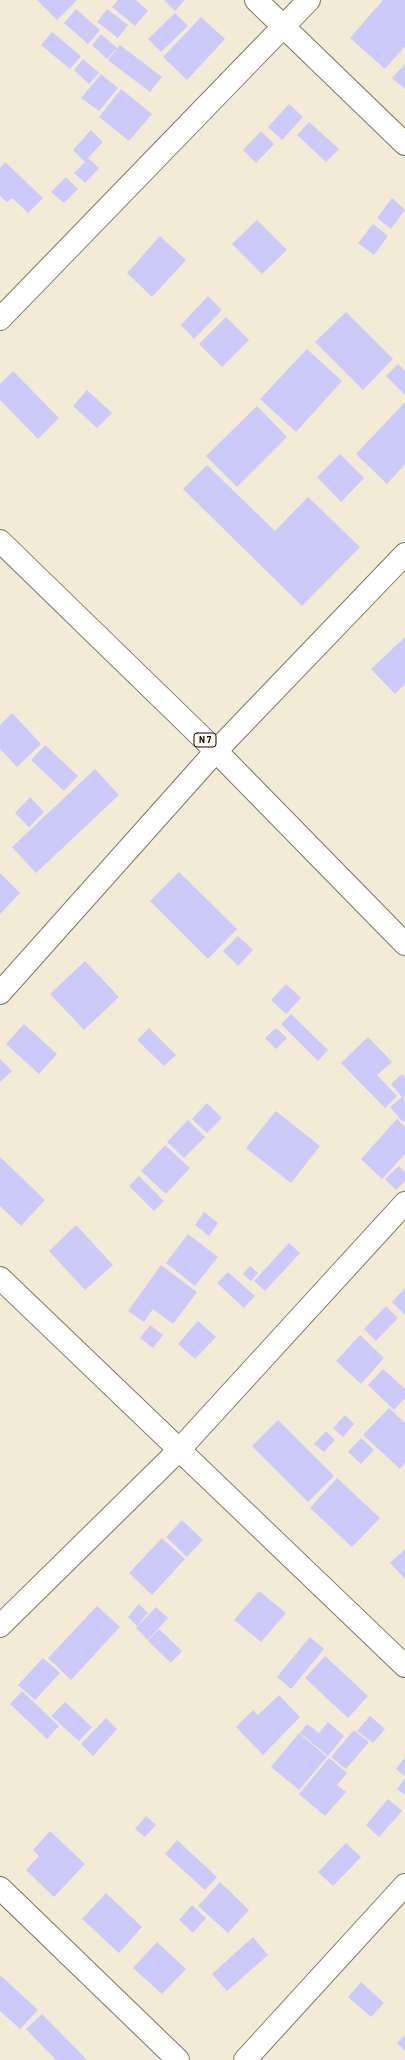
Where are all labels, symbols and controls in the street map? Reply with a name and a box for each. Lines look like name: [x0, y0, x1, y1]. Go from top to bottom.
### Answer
road number: N 7: [194, 733, 216, 747]

